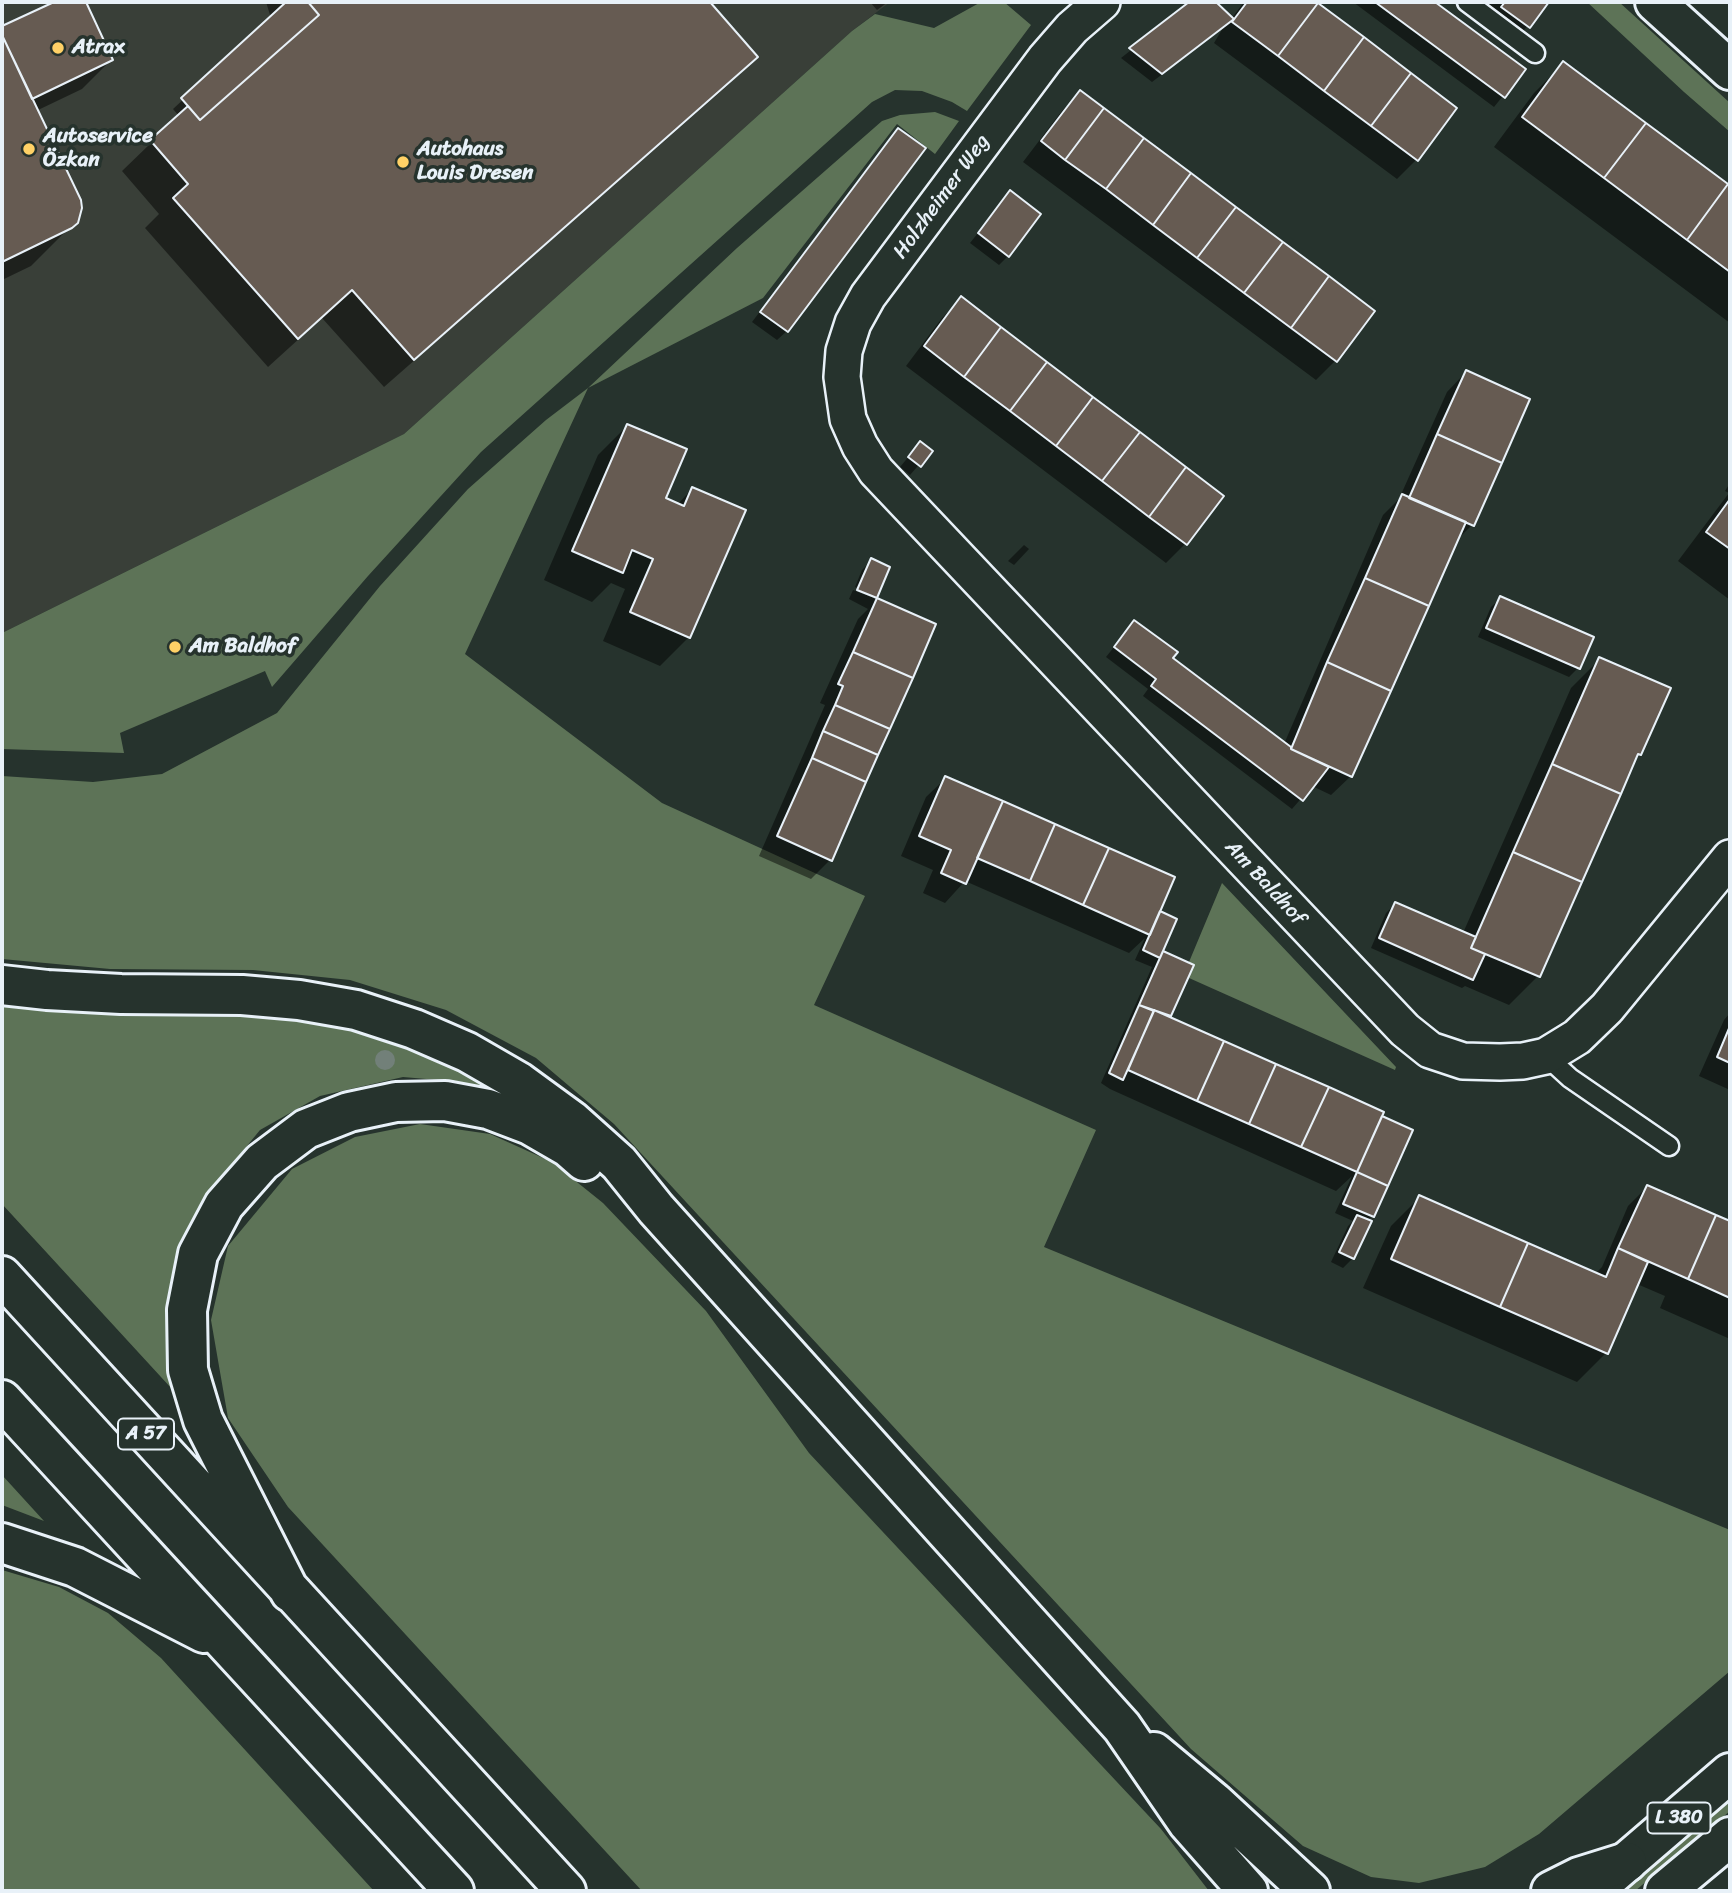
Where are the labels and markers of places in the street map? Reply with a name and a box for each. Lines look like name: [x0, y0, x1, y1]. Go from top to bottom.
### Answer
place label: Atrax: [72, 35, 125, 61]
marker: Atrax: [50, 40, 66, 56]
place label: Autoservice Özkan: [43, 124, 153, 174]
place label: Autohaus Louis Dresen: [417, 137, 533, 187]
marker: Autoservice Özkan: [21, 141, 37, 157]
marker: Autohaus Louis Dresen: [395, 154, 411, 170]
place label: Am Baldhof: [189, 634, 296, 660]
marker: Am Baldhof: [167, 639, 183, 655]

